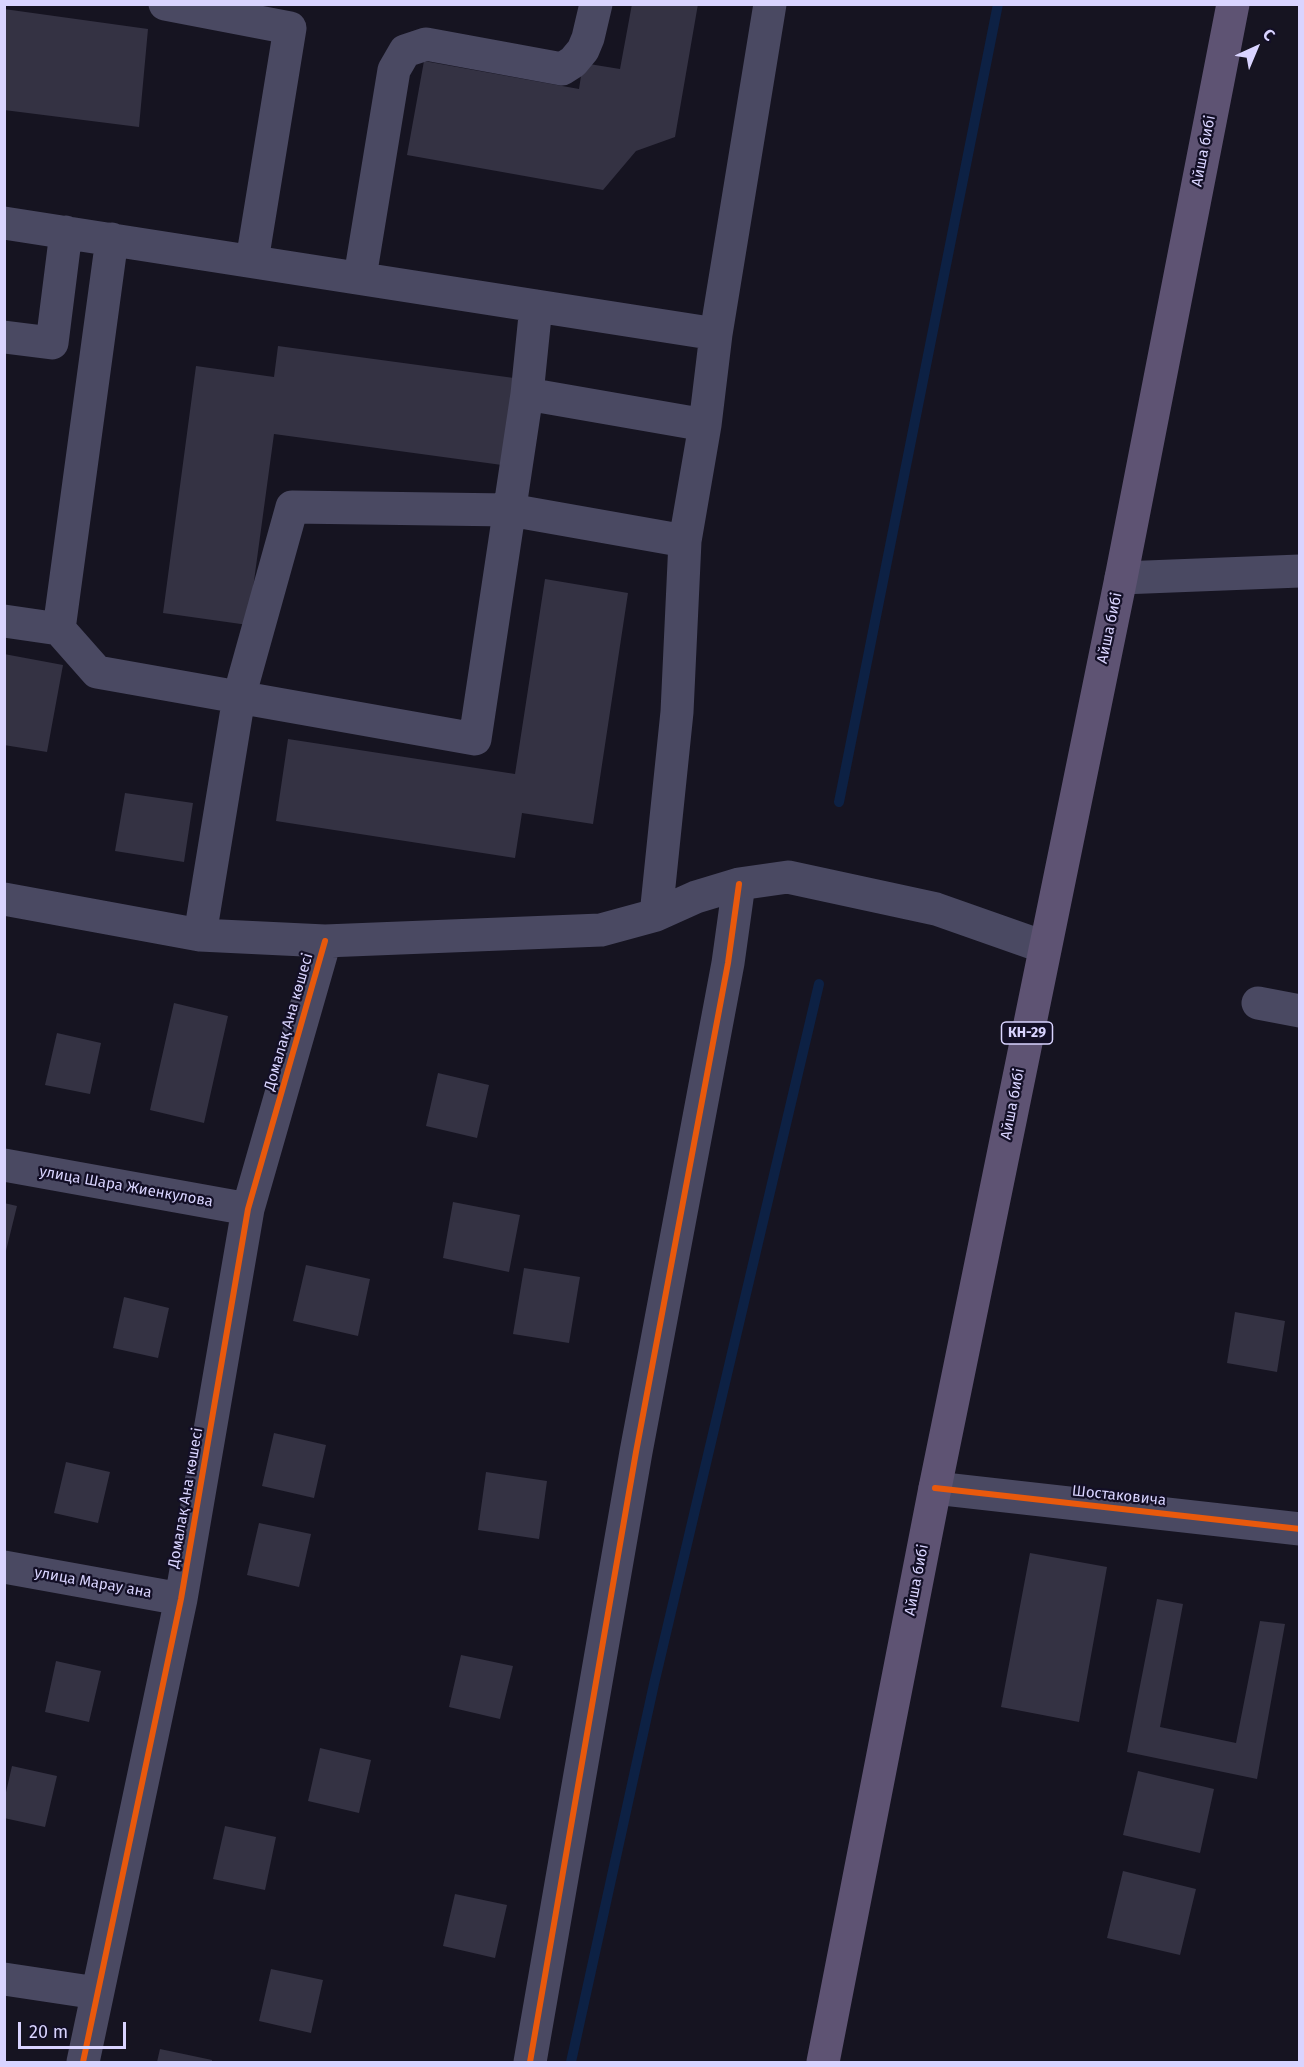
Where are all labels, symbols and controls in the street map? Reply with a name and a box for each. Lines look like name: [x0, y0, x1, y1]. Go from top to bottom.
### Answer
north arrow: [1226, 18, 1286, 78]
text: С: [1259, 25, 1279, 45]
street label: Айша бибі: [1188, 114, 1220, 188]
street label: Айша бибі: [1094, 591, 1126, 665]
street label: Домалақ Ана көшесі: [261, 951, 317, 1093]
road number: КН-29: [1002, 1022, 1052, 1044]
street label: Айша бибі: [997, 1067, 1029, 1141]
street label: улица Шара Жиенкулова: [38, 1163, 214, 1211]
street label: Домалақ Ана көшесі: [165, 1426, 207, 1570]
street label: Шостаковича: [1071, 1482, 1167, 1510]
street label: Айша бибі: [901, 1543, 933, 1617]
street label: улица Марау ана: [33, 1564, 153, 1602]
scale bar: [21, 2010, 129, 2048]
text: 20 m: [29, 2021, 68, 2043]

